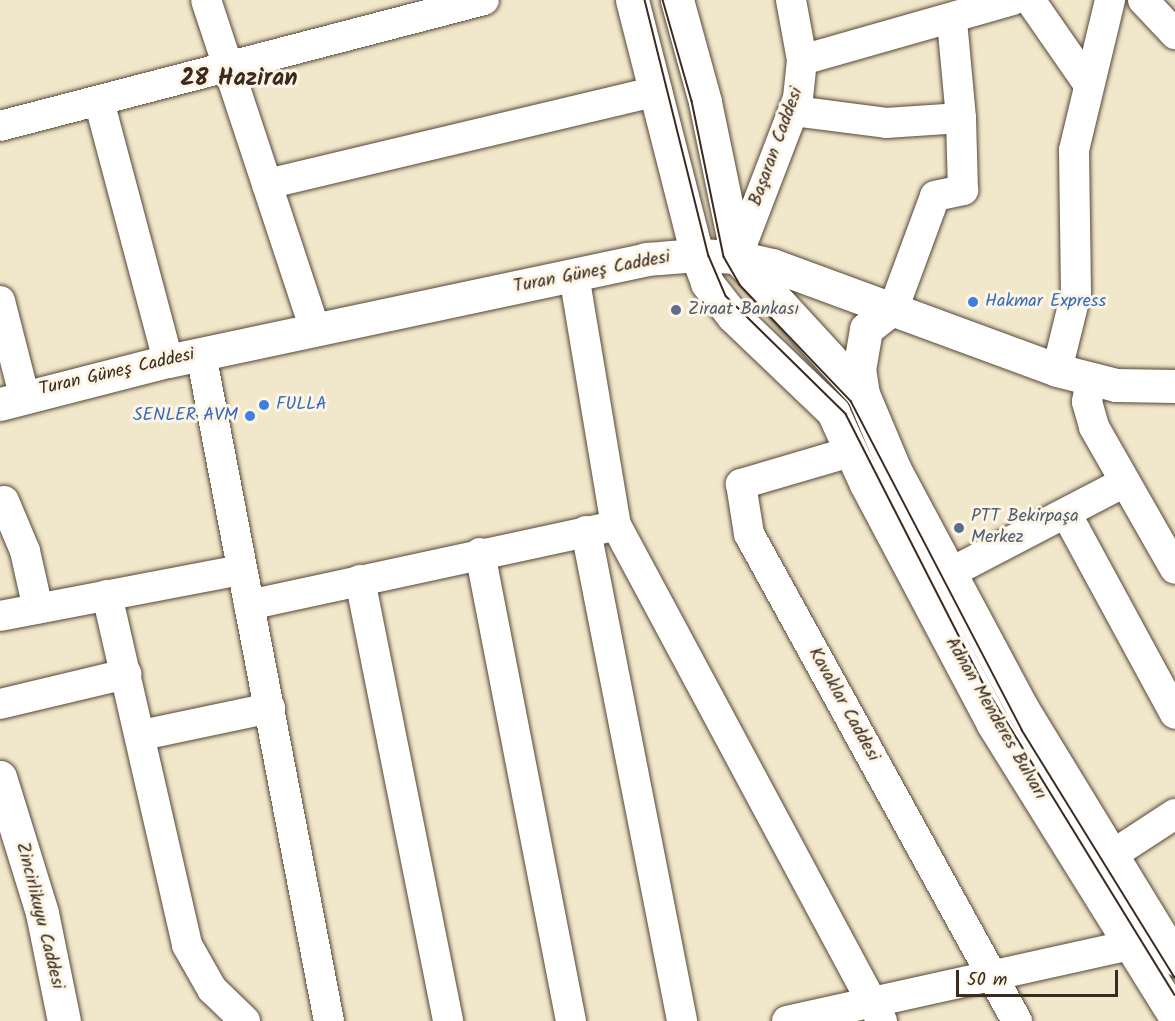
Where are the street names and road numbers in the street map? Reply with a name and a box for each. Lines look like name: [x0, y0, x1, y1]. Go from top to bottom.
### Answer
street label: Başaran Caddesi: [746, 85, 808, 209]
street label: Turan Güneş Caddesi: [512, 247, 672, 299]
street label: Turan Güneş Caddesi: [37, 345, 197, 401]
street label: Adnan Menderes Bulvarı: [940, 634, 1050, 804]
street label: Kavaklar Caddesi: [803, 644, 883, 766]
street label: Zincirlikuyu Caddesi: [10, 840, 68, 992]

